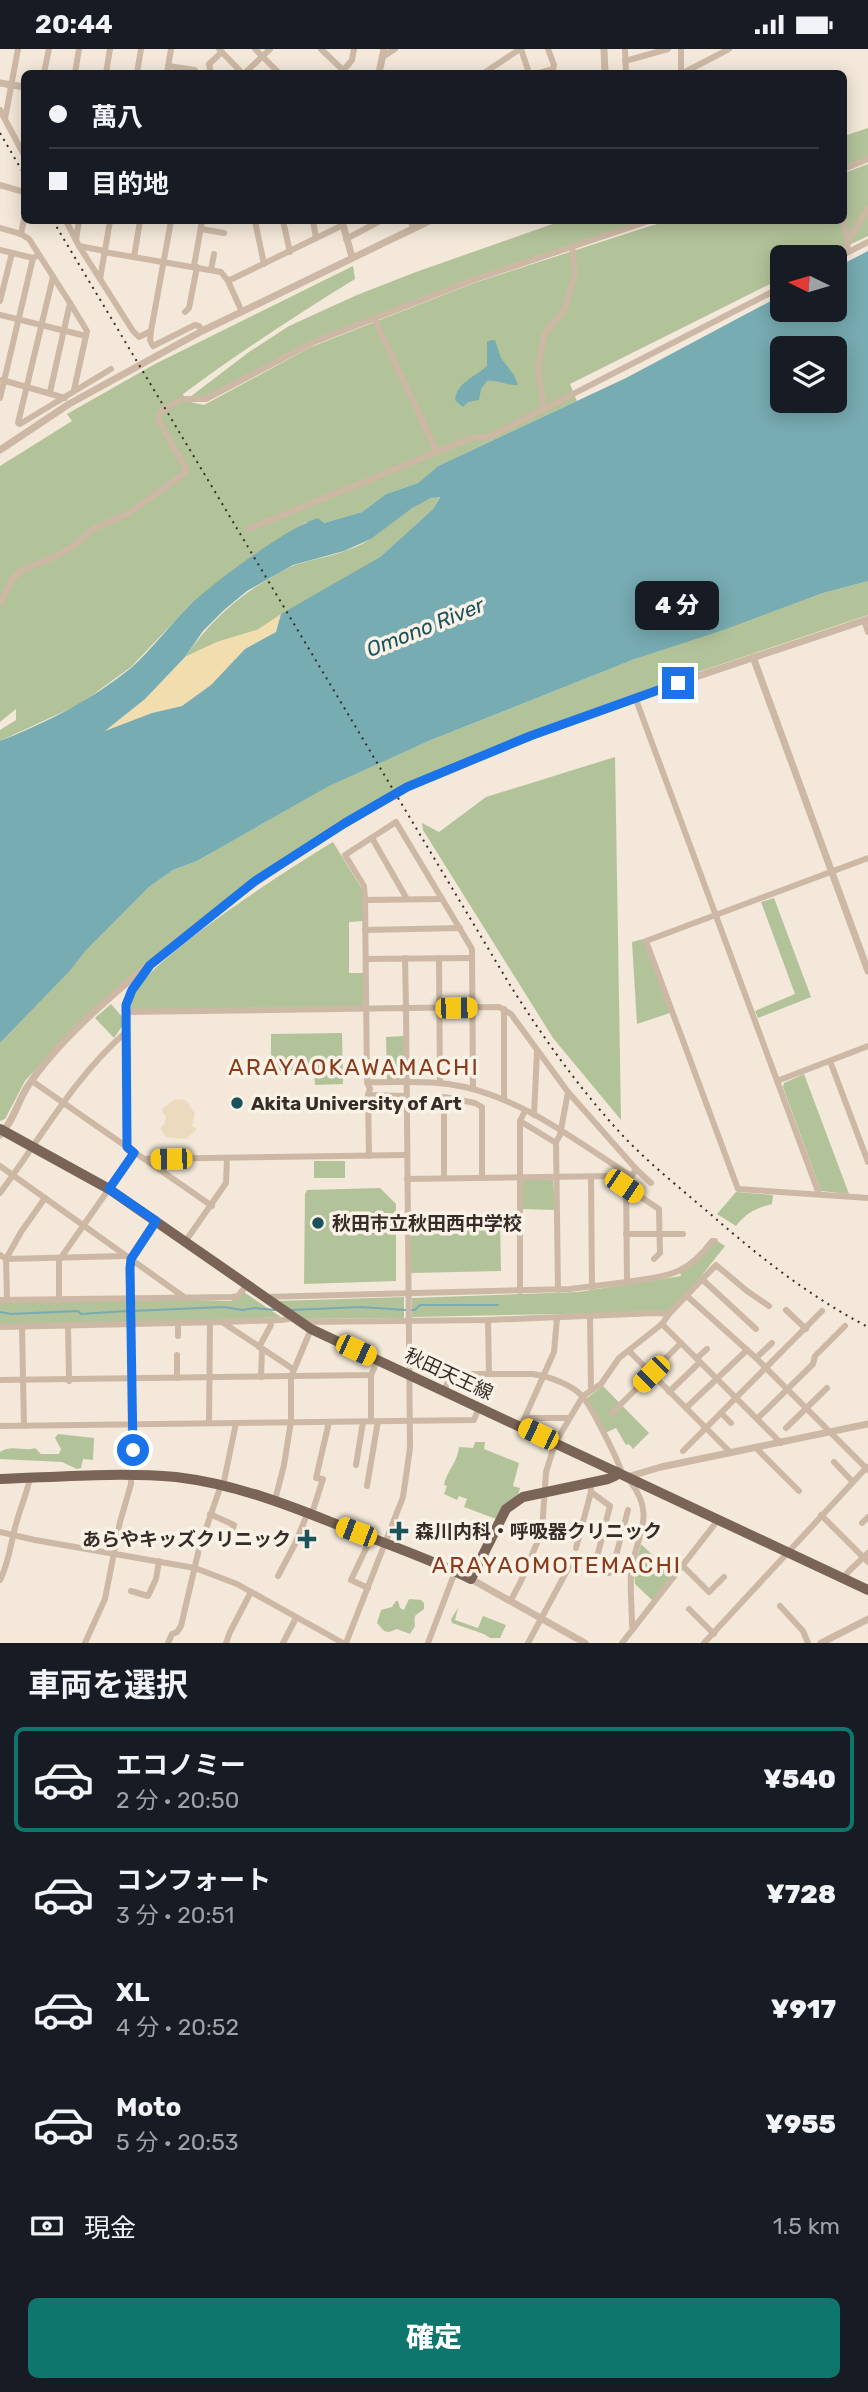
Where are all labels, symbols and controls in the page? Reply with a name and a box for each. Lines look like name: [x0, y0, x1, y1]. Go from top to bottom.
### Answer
text: 20:44: [35, 9, 113, 40]
text: 萬八: [91, 102, 143, 133]
text: 目的地: [91, 169, 169, 200]
north arrow: [770, 245, 847, 322]
map controls: [770, 245, 847, 413]
button: layers: [770, 336, 847, 413]
callout: 4 分: [636, 581, 720, 631]
text: 4 分: [655, 591, 699, 619]
water label: Omono River: [362, 592, 488, 662]
route end: [662, 667, 694, 699]
car: [435, 997, 478, 1019]
district label: ARAYAOKAWAMACHI: [228, 1053, 480, 1081]
place label: Akita University of Art: [251, 1092, 462, 1115]
marker: Akita University of Art: [229, 1095, 245, 1111]
car: [150, 1148, 193, 1170]
car: [601, 1166, 648, 1206]
place label: 秋田市立秋田西中学校: [332, 1212, 522, 1235]
marker: 秋田市立秋田西中学校: [310, 1215, 326, 1231]
car: [333, 1332, 380, 1368]
street label: 秋田天王線: [401, 1343, 497, 1405]
car: [629, 1352, 674, 1396]
car: [515, 1415, 562, 1453]
route start: [117, 1434, 149, 1466]
car: [333, 1515, 380, 1549]
place label: 森川内科・呼吸器クリニック: [415, 1520, 662, 1543]
marker: 森川内科・呼吸器クリニック: [389, 1521, 409, 1541]
place label: あらやキッズクリニック: [82, 1528, 291, 1551]
marker: あらやキッズクリニック: [297, 1529, 317, 1549]
district label: ARAYAOMOTEMACHI: [432, 1551, 682, 1579]
text: 車両を選択: [28, 1666, 188, 1704]
icon: car: [32, 1748, 95, 1811]
text: エコノミー: [116, 1750, 246, 1781]
text: ¥540: [763, 1764, 836, 1795]
text: 2 分 · 20:50: [116, 1786, 239, 1814]
icon: car: [32, 1863, 95, 1926]
text: コンフォート: [116, 1865, 271, 1896]
text: ¥728: [766, 1879, 836, 1910]
text: 3 分 · 20:51: [116, 1901, 234, 1929]
text: XL: [116, 1977, 149, 2008]
icon: car: [32, 1978, 95, 2041]
text: ¥917: [771, 1994, 836, 2025]
text: 4 分 · 20:52: [116, 2013, 239, 2041]
text: Moto: [116, 2092, 181, 2123]
icon: car: [32, 2093, 95, 2156]
text: ¥955: [765, 2109, 836, 2140]
text: 5 分 · 20:53: [116, 2128, 239, 2156]
icon: cash: [28, 2207, 66, 2245]
text: 1.5 km: [773, 2212, 840, 2240]
text: 現金: [84, 2213, 136, 2244]
button: 確定: [28, 2298, 840, 2378]

